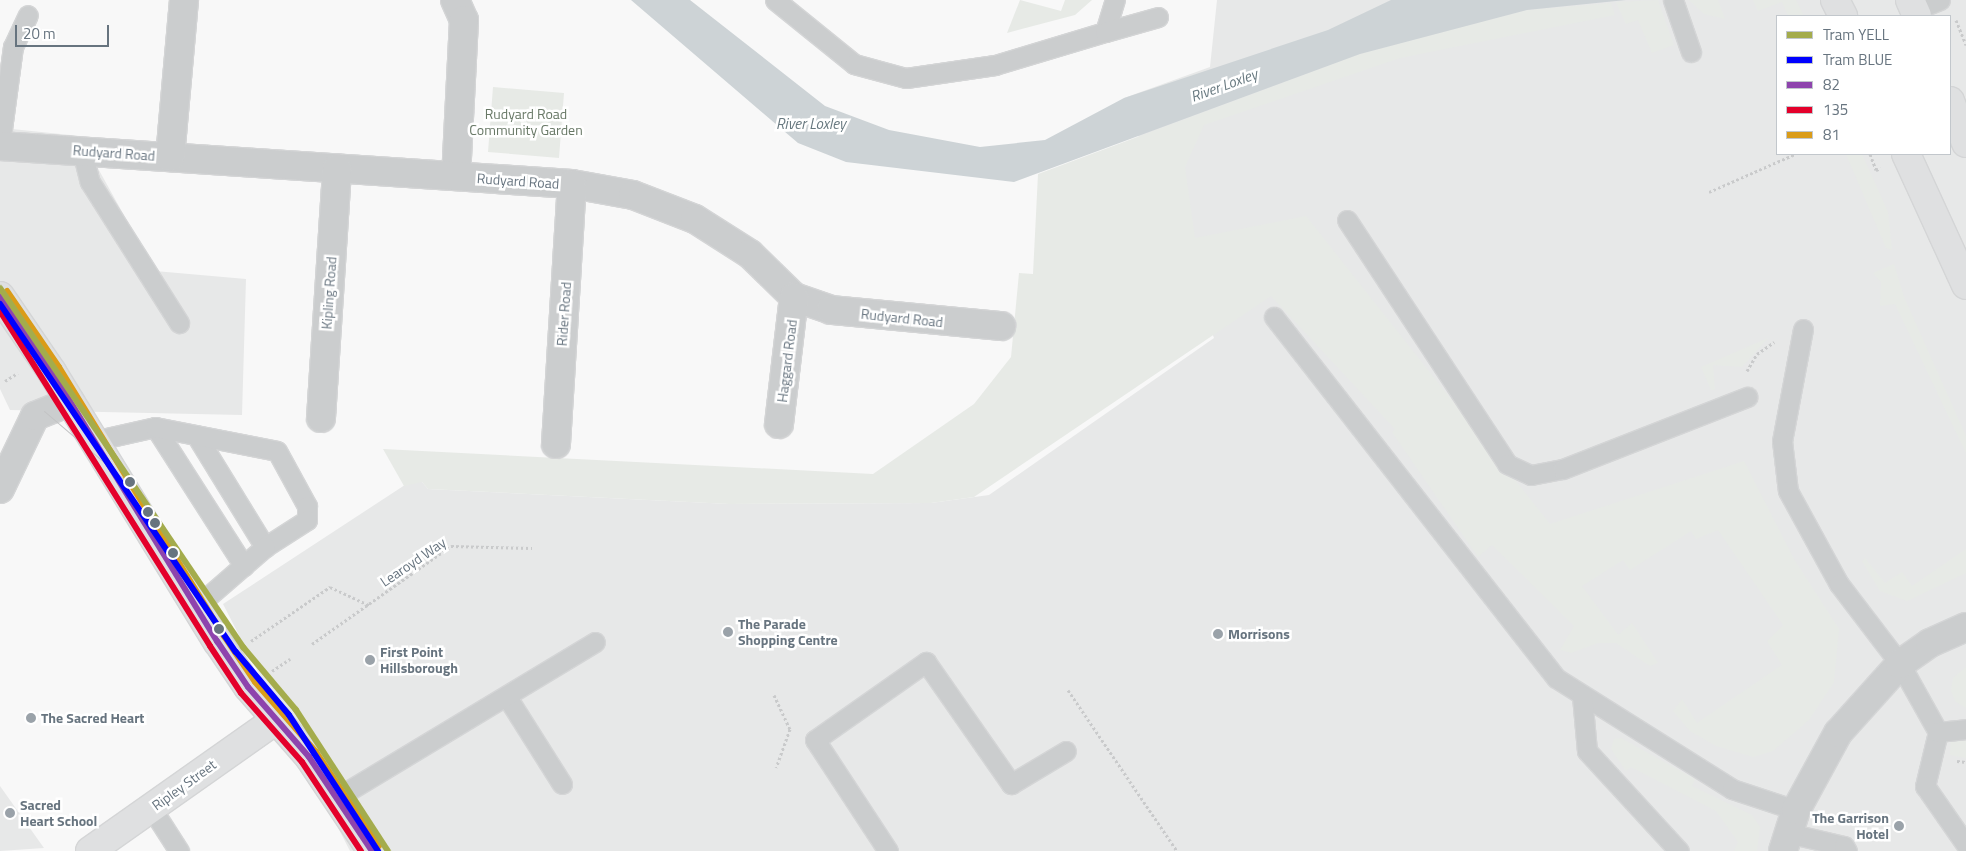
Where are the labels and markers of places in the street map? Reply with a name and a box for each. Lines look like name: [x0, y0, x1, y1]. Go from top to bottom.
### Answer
unlabelled marker: [125, 477, 135, 487]
unlabelled marker: [143, 507, 153, 517]
unlabelled marker: [150, 518, 160, 528]
unlabelled marker: [168, 548, 178, 558]
place label: The Parade Shopping Centre: [738, 616, 838, 648]
unlabelled marker: [214, 624, 224, 634]
marker: The Parade Shopping Centre: [722, 626, 734, 638]
place label: Morrisons: [1228, 626, 1290, 642]
marker: Morrisons: [1212, 628, 1224, 640]
place label: First Point Hillsborough: [380, 644, 458, 676]
marker: First Point Hillsborough: [364, 654, 376, 666]
place label: The Sacred Heart: [41, 710, 144, 726]
marker: The Sacred Heart: [25, 712, 37, 724]
place label: Sacred Heart School: [20, 797, 97, 830]
marker: Sacred Heart School: [4, 807, 16, 819]
place label: The Garrison Hotel: [1812, 810, 1889, 842]
marker: The Garrison Hotel: [1893, 820, 1905, 832]

